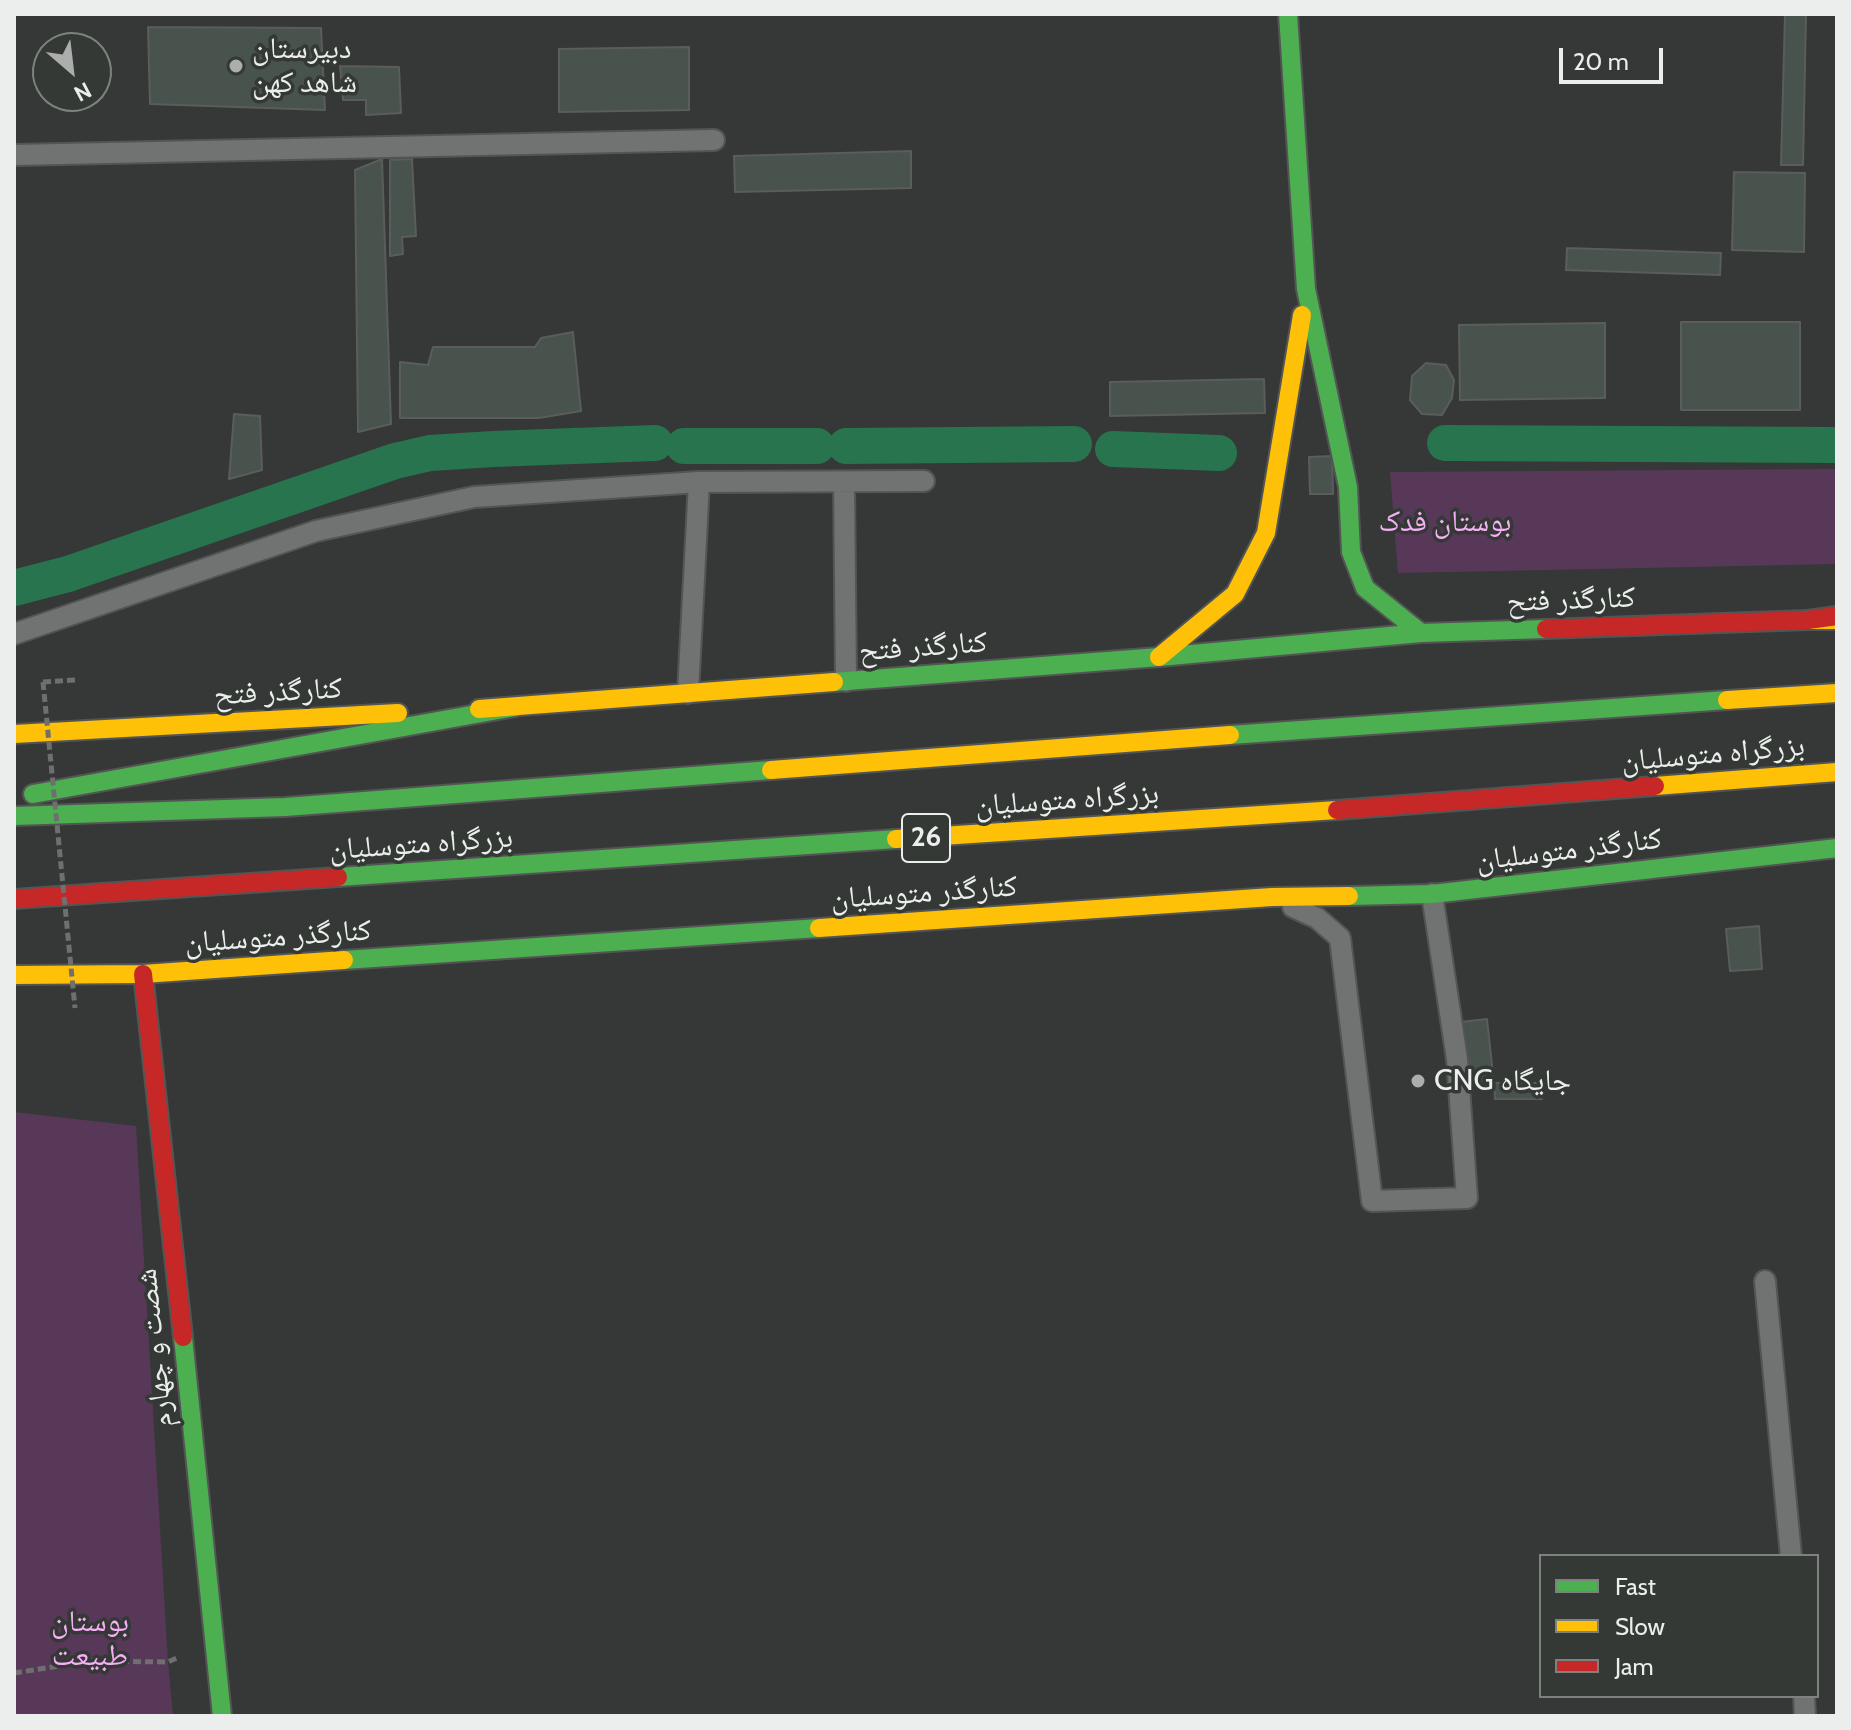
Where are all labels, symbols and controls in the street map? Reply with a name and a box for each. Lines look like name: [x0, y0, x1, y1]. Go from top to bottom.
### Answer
place label: دبیرستان شاهد کهن: [252, 31, 357, 102]
north arrow: [32, 32, 112, 112]
scale bar: [1563, 32, 1667, 82]
text: 20 m: [1573, 47, 1629, 76]
marker: دبیرستان شاهد کهن: [227, 57, 245, 75]
text: N: [69, 76, 96, 107]
park label: بوستان فدک: [1378, 504, 1512, 540]
street label: کنارگذر فتح: [1506, 580, 1636, 620]
street label: کنارگذر فتح: [858, 625, 988, 669]
street label: کنارگذر فتح: [213, 671, 343, 713]
street label: بزرگراه متوسلیان: [1620, 728, 1806, 780]
street label: بزرگراه متوسلیان: [974, 776, 1160, 824]
road number: 26: [902, 814, 950, 862]
street label: بزرگراه متوسلیان: [328, 820, 514, 868]
street label: کنارگذر متوسلیان: [1474, 821, 1664, 879]
street label: کنارگذر متوسلیان: [829, 869, 1019, 917]
street label: کنارگذر متوسلیان: [183, 913, 373, 961]
place label: CNG جایگاه: [1434, 1063, 1571, 1099]
marker: CNG جایگاه: [1409, 1072, 1427, 1090]
street label: شصت و چهارم: [129, 1267, 181, 1429]
legend: [1539, 1554, 1819, 1698]
text: Fast: [1615, 1572, 1656, 1601]
park label: بوستان طبیعت: [51, 1604, 129, 1674]
text: Slow: [1615, 1612, 1665, 1641]
text: Jam: [1615, 1652, 1653, 1681]

